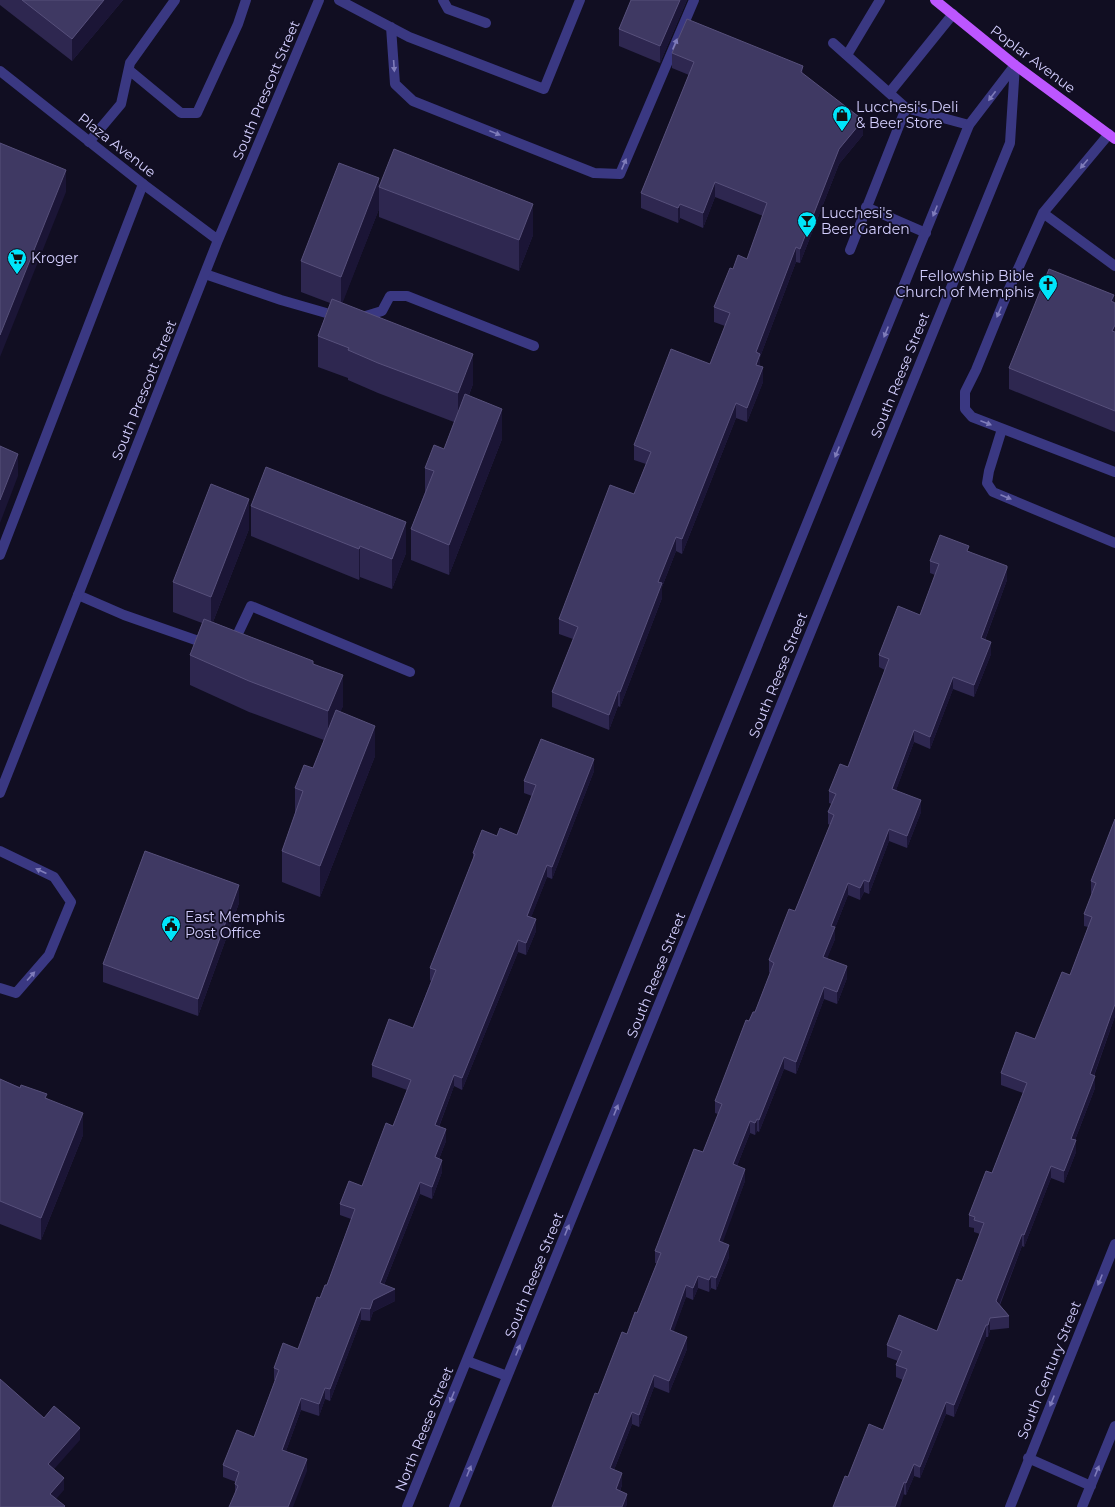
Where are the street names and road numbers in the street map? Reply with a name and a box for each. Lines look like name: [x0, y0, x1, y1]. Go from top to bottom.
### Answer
street label: South Prescott Street: [228, 17, 304, 162]
street label: Poplar Avenue: [987, 21, 1079, 97]
street label: Plaza Avenue: [74, 109, 160, 181]
street label: South Reese Street: [867, 309, 934, 440]
street label: South Prescott Street: [108, 317, 181, 463]
street label: South Reese Street: [745, 609, 812, 740]
street label: South Reese Street: [623, 909, 690, 1040]
street label: South Reese Street: [501, 1209, 568, 1340]
street label: South Century Street: [1013, 1298, 1085, 1442]
street label: North Reese Street: [391, 1364, 457, 1494]

